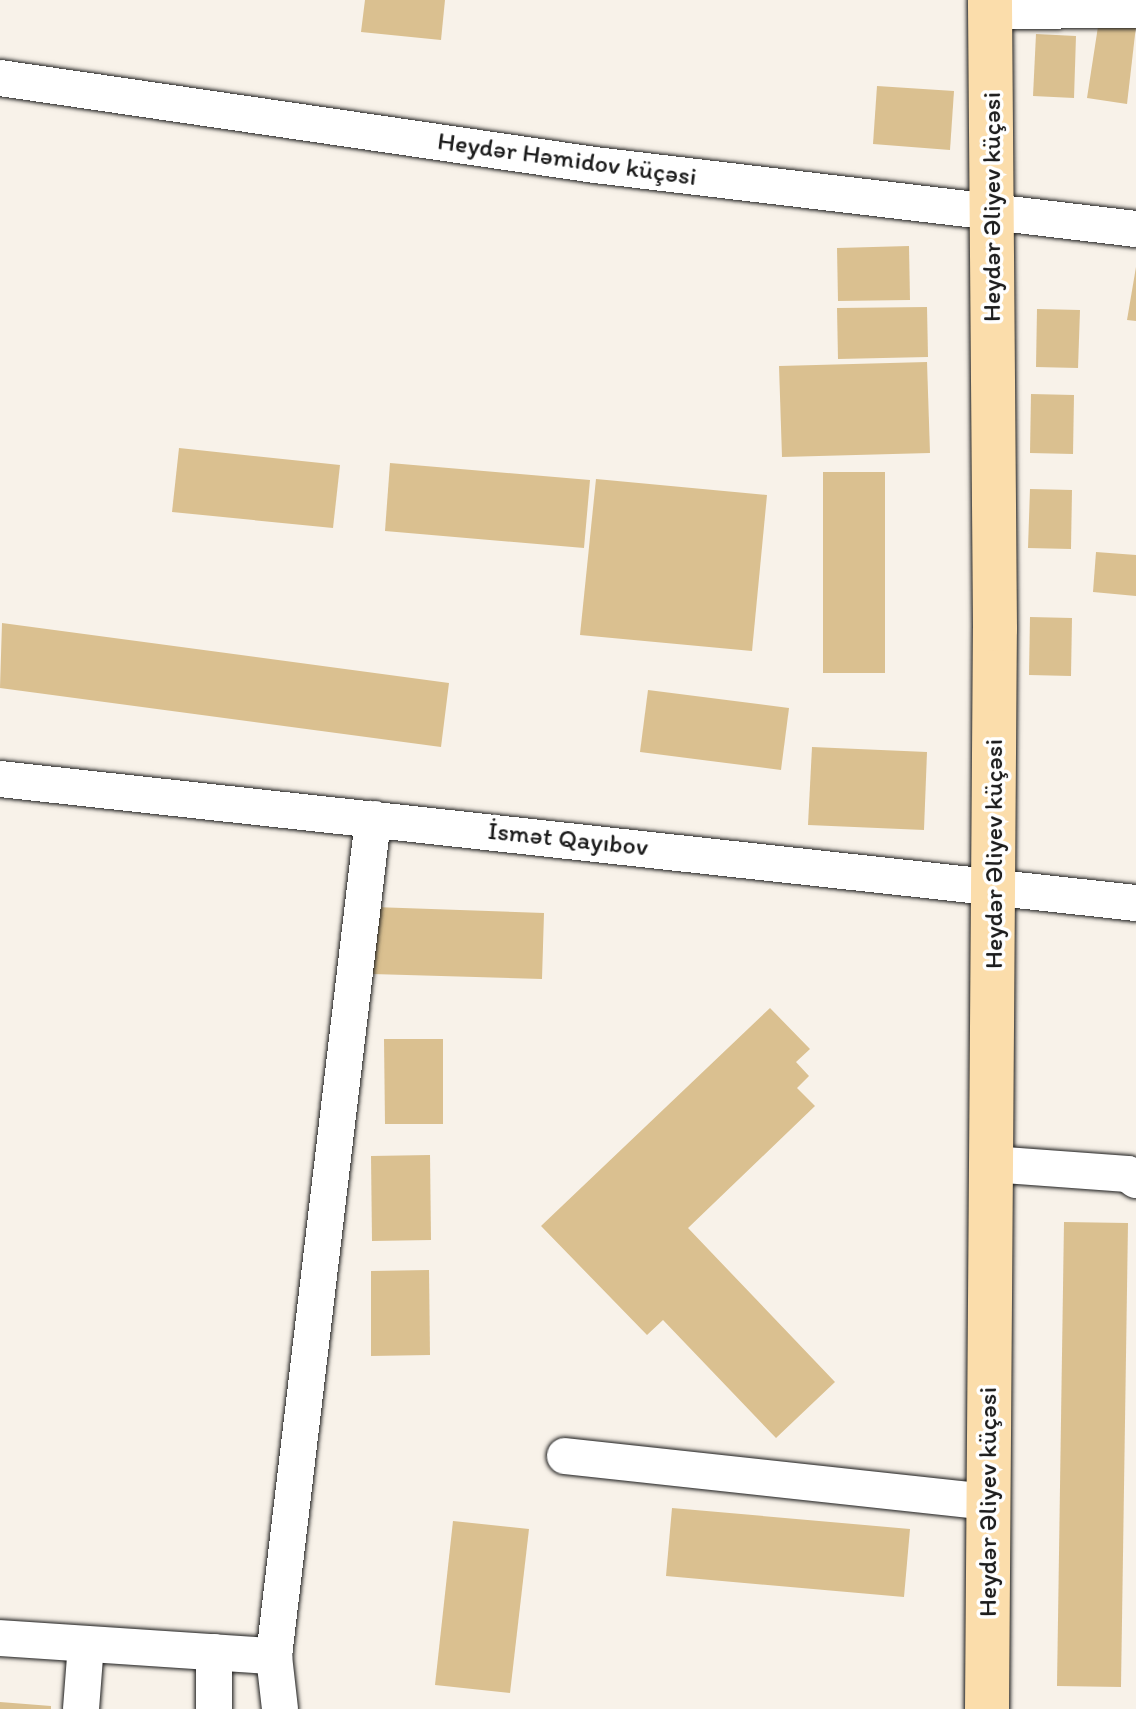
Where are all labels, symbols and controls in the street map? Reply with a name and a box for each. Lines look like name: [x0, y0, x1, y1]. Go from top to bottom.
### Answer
street label: Heydər Əliyev küçəsi: [976, 92, 1008, 322]
street label: Heydər Həmidov küçəsi: [435, 125, 699, 193]
street label: Heydər Əliyev küçəsi: [978, 739, 1010, 969]
street label: İsmət Qayıbov: [486, 815, 650, 863]
street label: Heydər Əliyev küçəsi: [972, 1387, 1004, 1617]

